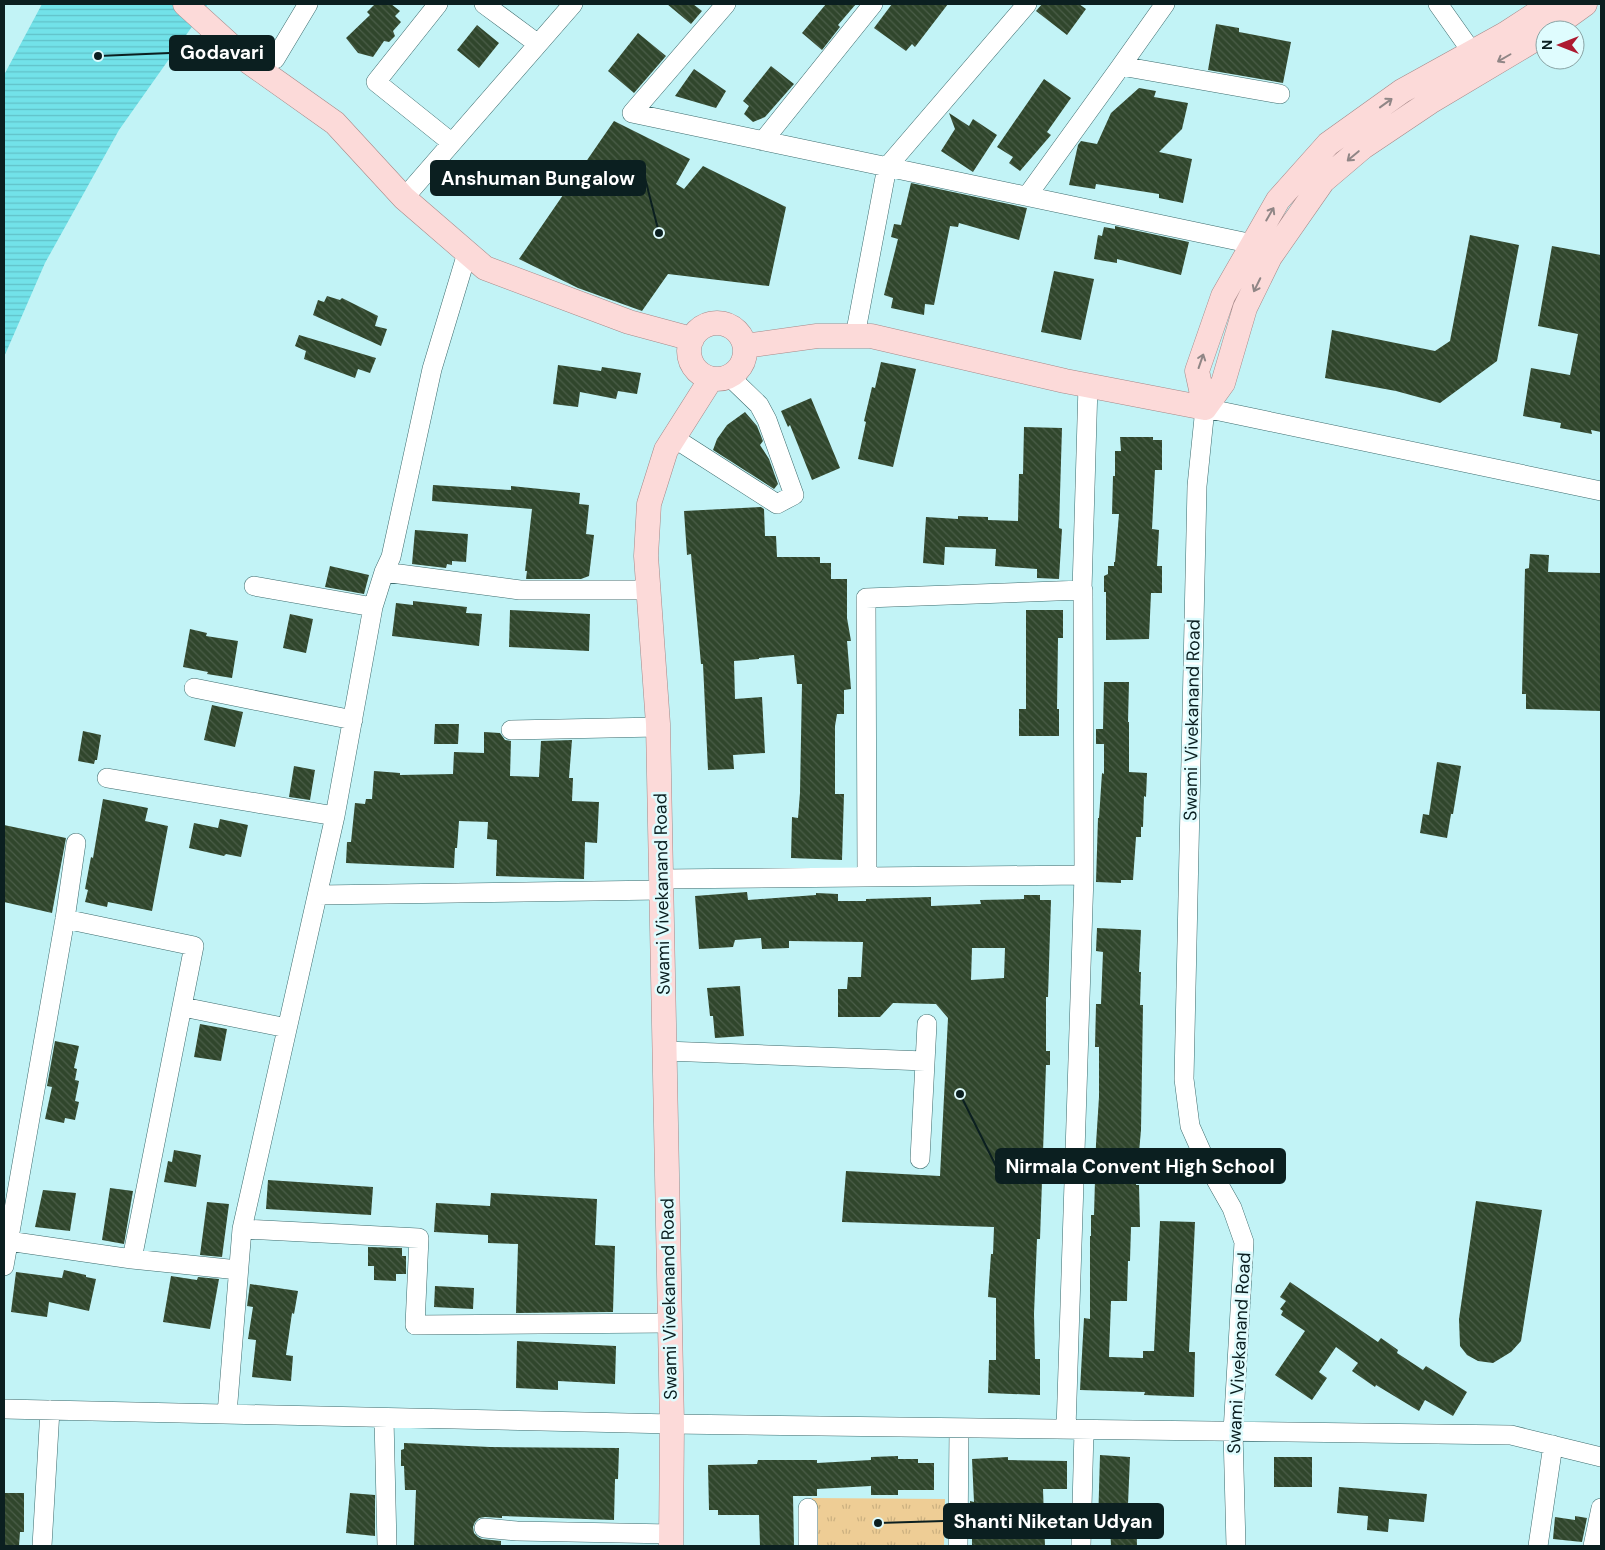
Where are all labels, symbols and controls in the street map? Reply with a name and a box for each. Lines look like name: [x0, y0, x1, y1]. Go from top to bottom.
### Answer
north arrow: [1535, 20, 1585, 70]
callout: Godavari: [170, 36, 274, 70]
text: Godavari: [180, 40, 264, 65]
text: N: [1538, 40, 1556, 50]
one-way arrow: [1497, 54, 1511, 64]
one-way arrow: [1379, 98, 1393, 108]
one-way arrow: [1346, 150, 1359, 162]
callout: Anshuman Bungalow: [431, 161, 645, 195]
text: Anshuman Bungalow: [441, 166, 635, 191]
one-way arrow: [1265, 208, 1275, 222]
one-way arrow: [1252, 277, 1261, 292]
one-way arrow: [1197, 353, 1206, 369]
street label: Swami Vivekanand Road: [1178, 619, 1206, 821]
street label: Swami Vivekanand Road: [648, 793, 676, 995]
callout: Nirmala Convent High School: [996, 1149, 1285, 1183]
text: Nirmala Convent High School: [1005, 1154, 1275, 1179]
street label: Swami Vivekanand Road: [655, 1198, 683, 1400]
street label: Swami Vivekanand Road: [1222, 1252, 1256, 1454]
callout: Shanti Niketan Udyan: [944, 1504, 1163, 1538]
text: Shanti Niketan Udyan: [953, 1509, 1153, 1534]

